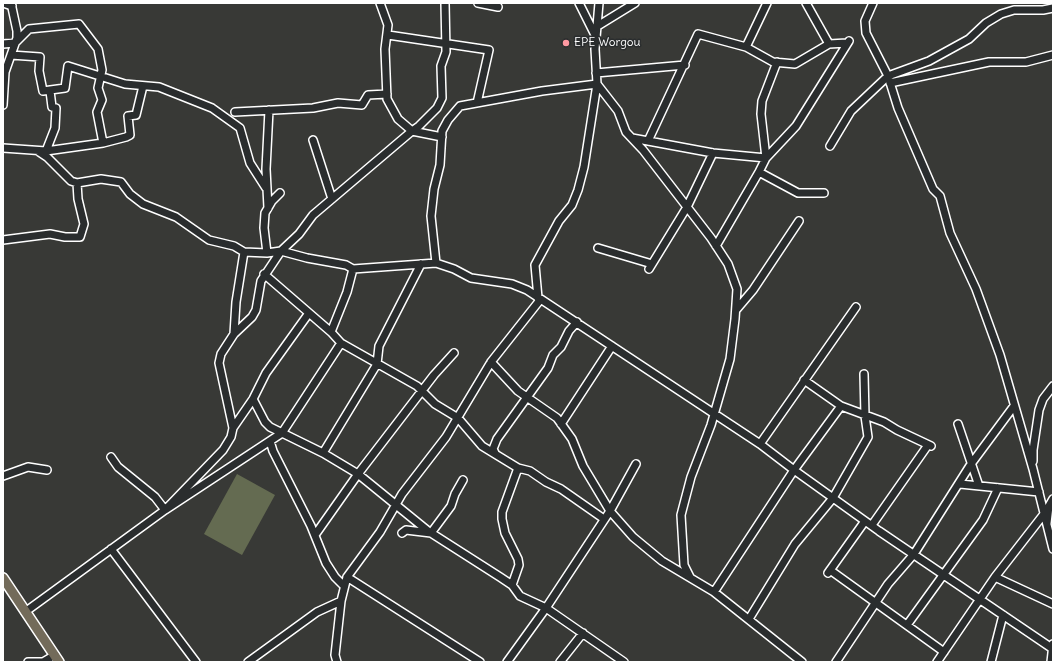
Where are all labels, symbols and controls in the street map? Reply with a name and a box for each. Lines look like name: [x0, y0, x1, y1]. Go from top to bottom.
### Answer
place label: EPE Worgou: [574, 36, 641, 50]
marker: EPE Worgou: [561, 38, 571, 48]

